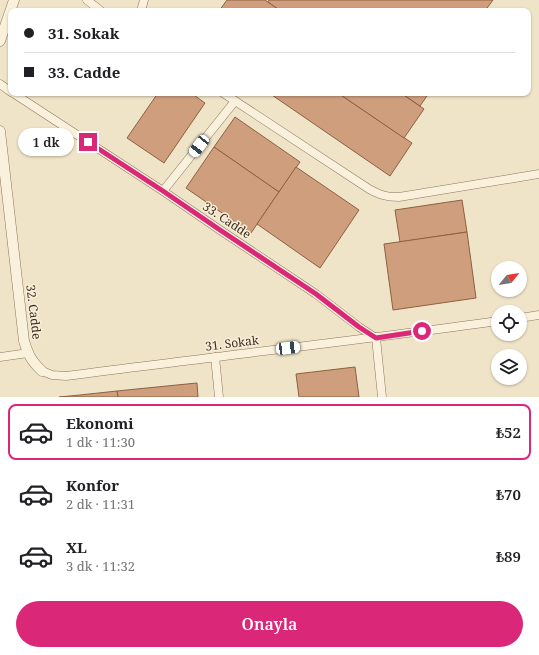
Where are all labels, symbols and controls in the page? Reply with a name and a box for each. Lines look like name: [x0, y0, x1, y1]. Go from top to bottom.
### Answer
text: 31. Sokak: [48, 23, 119, 43]
text: 33. Cadde: [48, 62, 120, 82]
callout: 1 dk: [18, 128, 74, 156]
text: 1 dk: [33, 133, 60, 151]
route end: [79, 133, 97, 151]
car: [187, 133, 211, 159]
street label: 33. Cadde: [200, 198, 254, 242]
north arrow: [491, 261, 527, 297]
map controls: [491, 261, 527, 385]
street label: 32. Cadde: [22, 284, 46, 340]
button: locate: [491, 305, 527, 341]
route start: [413, 322, 431, 340]
street label: 31. Sokak: [204, 331, 261, 355]
car: [275, 341, 301, 355]
button: layers: [491, 349, 527, 385]
text: Ekonomi: [66, 413, 134, 433]
icon: car: [18, 414, 54, 450]
text: ₺52: [496, 422, 521, 442]
text: 1 dk · 11:30: [66, 433, 135, 451]
text: Konfor: [66, 475, 119, 495]
icon: car: [18, 476, 54, 512]
text: ₺70: [496, 484, 521, 504]
text: 2 dk · 11:31: [66, 495, 135, 513]
text: XL: [66, 537, 87, 557]
icon: car: [18, 538, 54, 574]
text: ₺89: [496, 546, 521, 566]
text: 3 dk · 11:32: [66, 557, 135, 575]
button: Onayla: [16, 601, 523, 647]

